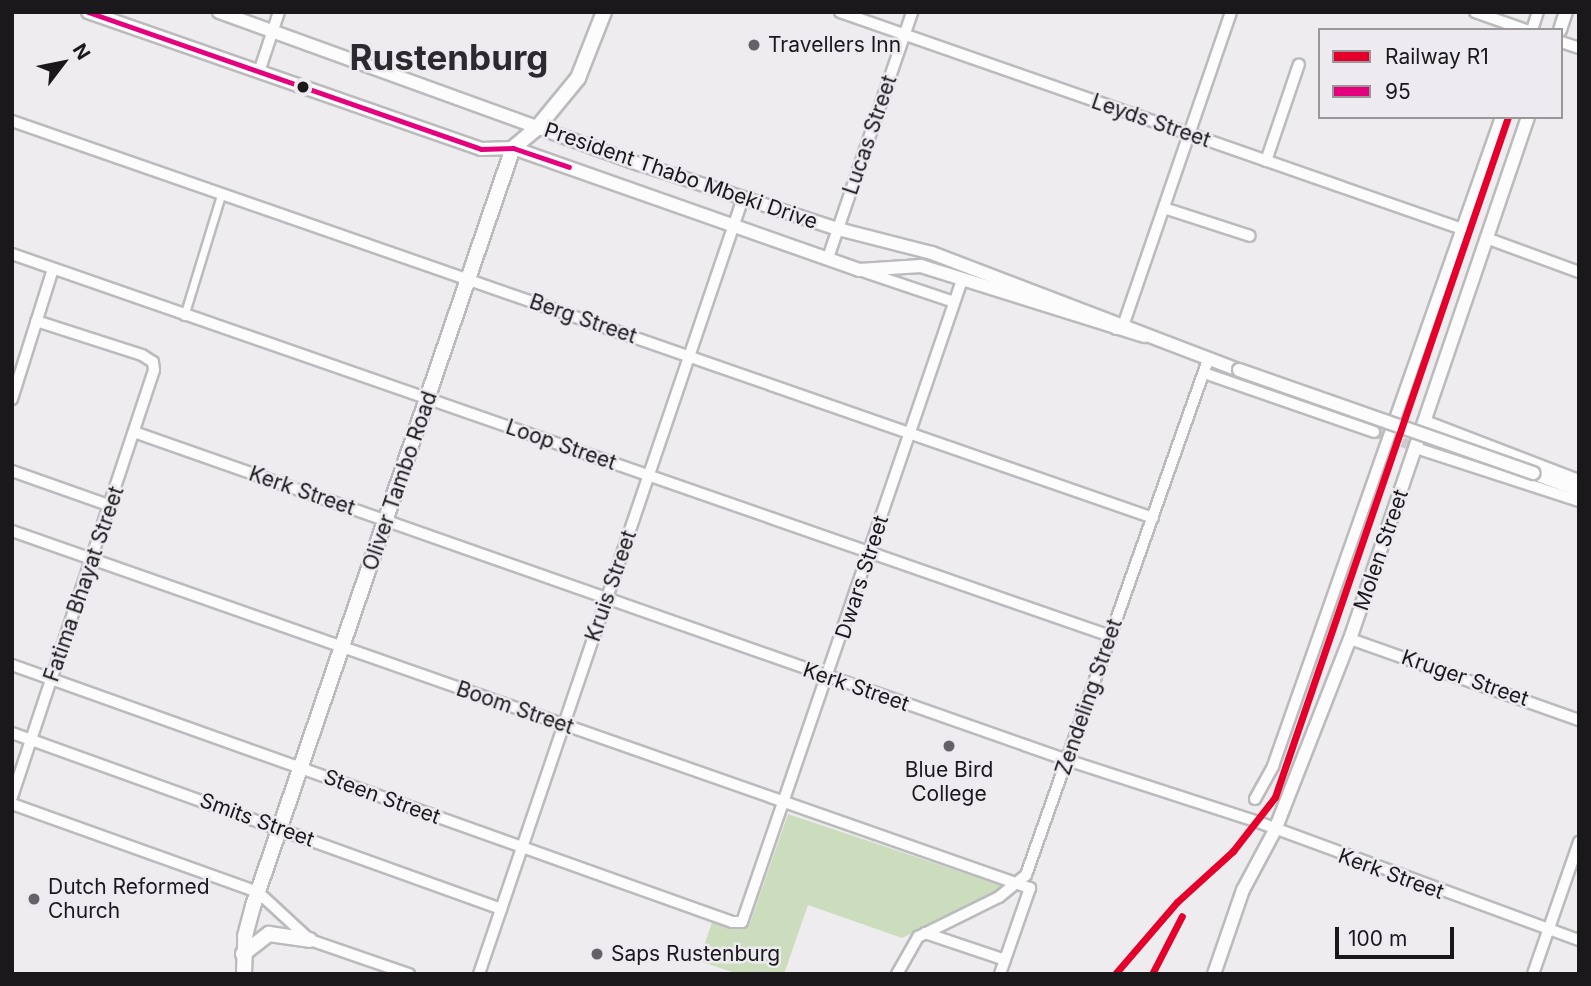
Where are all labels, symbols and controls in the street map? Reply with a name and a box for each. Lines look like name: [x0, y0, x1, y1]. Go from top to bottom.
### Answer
north arrow: [28, 28, 98, 98]
legend: [1318, 28, 1563, 119]
place label: Travellers Inn: [768, 32, 901, 58]
district label: Rustenburg: [350, 36, 548, 78]
marker: Travellers Inn: [746, 37, 762, 53]
text: N: [68, 39, 95, 64]
text: Railway R1: [1385, 44, 1489, 69]
street label: Lucas Street: [838, 72, 902, 198]
text: 95: [1385, 79, 1411, 104]
unlabelled marker: [296, 80, 310, 94]
street label: Leyds Street: [1088, 89, 1214, 153]
street label: President Thabo Mbeki Drive: [541, 117, 821, 235]
street label: Berg Street: [526, 289, 640, 349]
street label: Oliver Tambo Road: [358, 388, 442, 574]
street label: Loop Street: [502, 414, 620, 476]
street label: Kerk Street: [246, 461, 358, 521]
street label: Fatima Bhayat Street: [39, 483, 129, 685]
street label: Molen Street: [1349, 486, 1413, 614]
street label: Dwars Street: [830, 512, 894, 642]
street label: Kruis Street: [580, 527, 642, 645]
street label: Zendeling Street: [1050, 616, 1128, 778]
street label: Kruger Street: [1398, 644, 1532, 712]
street label: Kerk Street: [800, 657, 912, 717]
street label: Boom Street: [453, 676, 577, 740]
marker: Blue Bird College: [941, 738, 957, 754]
place label: Blue Bird College: [905, 757, 993, 807]
street label: Steen Street: [320, 764, 444, 830]
street label: Smits Street: [196, 788, 318, 852]
street label: Kerk Street: [1335, 843, 1447, 905]
place label: Dutch Reformed Church: [48, 874, 209, 924]
marker: Dutch Reformed Church: [26, 891, 42, 907]
scale bar: [1339, 912, 1458, 956]
text: 100 m: [1348, 926, 1407, 951]
place label: Saps Rustenburg: [611, 941, 780, 967]
marker: Saps Rustenburg: [589, 946, 605, 962]

